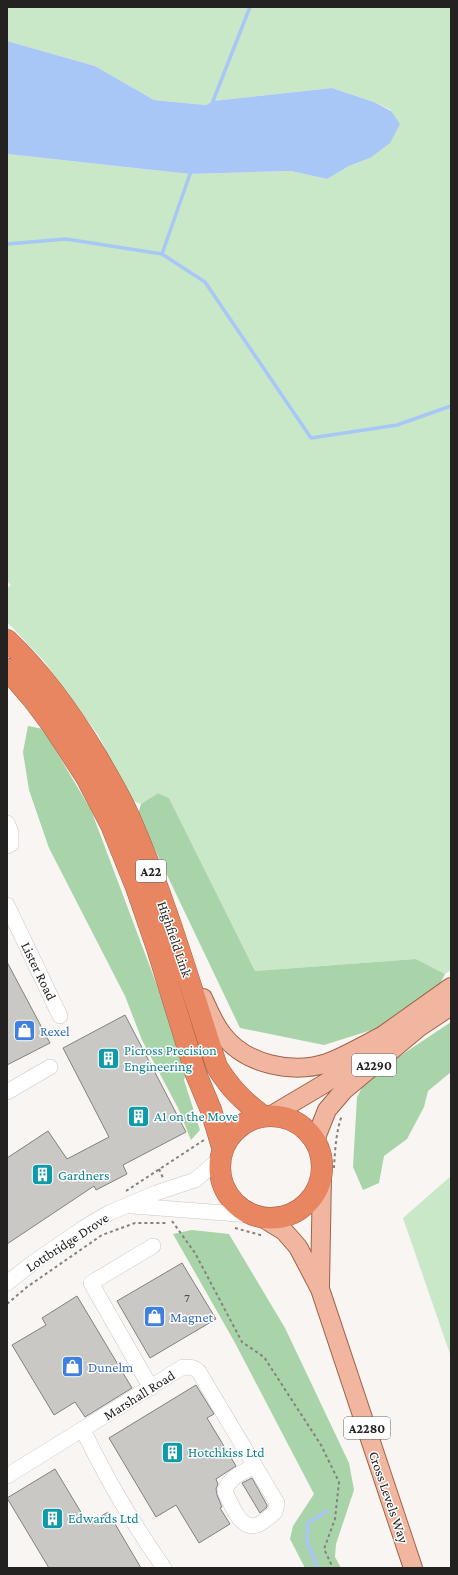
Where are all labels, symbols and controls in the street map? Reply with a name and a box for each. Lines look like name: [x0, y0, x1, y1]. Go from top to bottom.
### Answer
road number: A22: [136, 860, 166, 882]
street label: Highfield Link: [155, 899, 196, 979]
street label: Lister Road: [18, 939, 60, 1003]
shop icon: Rexel: [12, 1018, 38, 1044]
place label: Rexel: [40, 1023, 70, 1039]
place label: Picross Precision Engineering: [124, 1042, 217, 1074]
building icon: Picross Precision Engineering: [95, 1045, 121, 1071]
road number: A2290: [352, 1054, 396, 1076]
building icon: A1 on the Move: [125, 1103, 151, 1129]
place label: A1 on the Move: [154, 1108, 238, 1124]
building icon: Gardners: [29, 1162, 55, 1188]
place label: Gardners: [58, 1167, 109, 1183]
street label: Lottbridge Drove: [23, 1209, 111, 1275]
house number: 7: [184, 1291, 190, 1305]
shop icon: Magnet: [142, 1304, 168, 1330]
place label: Magnet: [170, 1309, 214, 1325]
shop icon: Dunelm: [59, 1354, 85, 1380]
place label: Dunelm: [88, 1359, 133, 1375]
street label: Marshall Road: [100, 1366, 178, 1423]
road number: A2280: [344, 1417, 390, 1439]
building icon: Hotchkiss Ltd: [160, 1439, 186, 1465]
place label: Hotchkiss Ltd: [188, 1444, 265, 1460]
street label: Cross Levels Way: [366, 1449, 412, 1545]
building icon: Edwards Ltd: [39, 1505, 65, 1531]
place label: Edwards Ltd: [68, 1510, 139, 1526]

